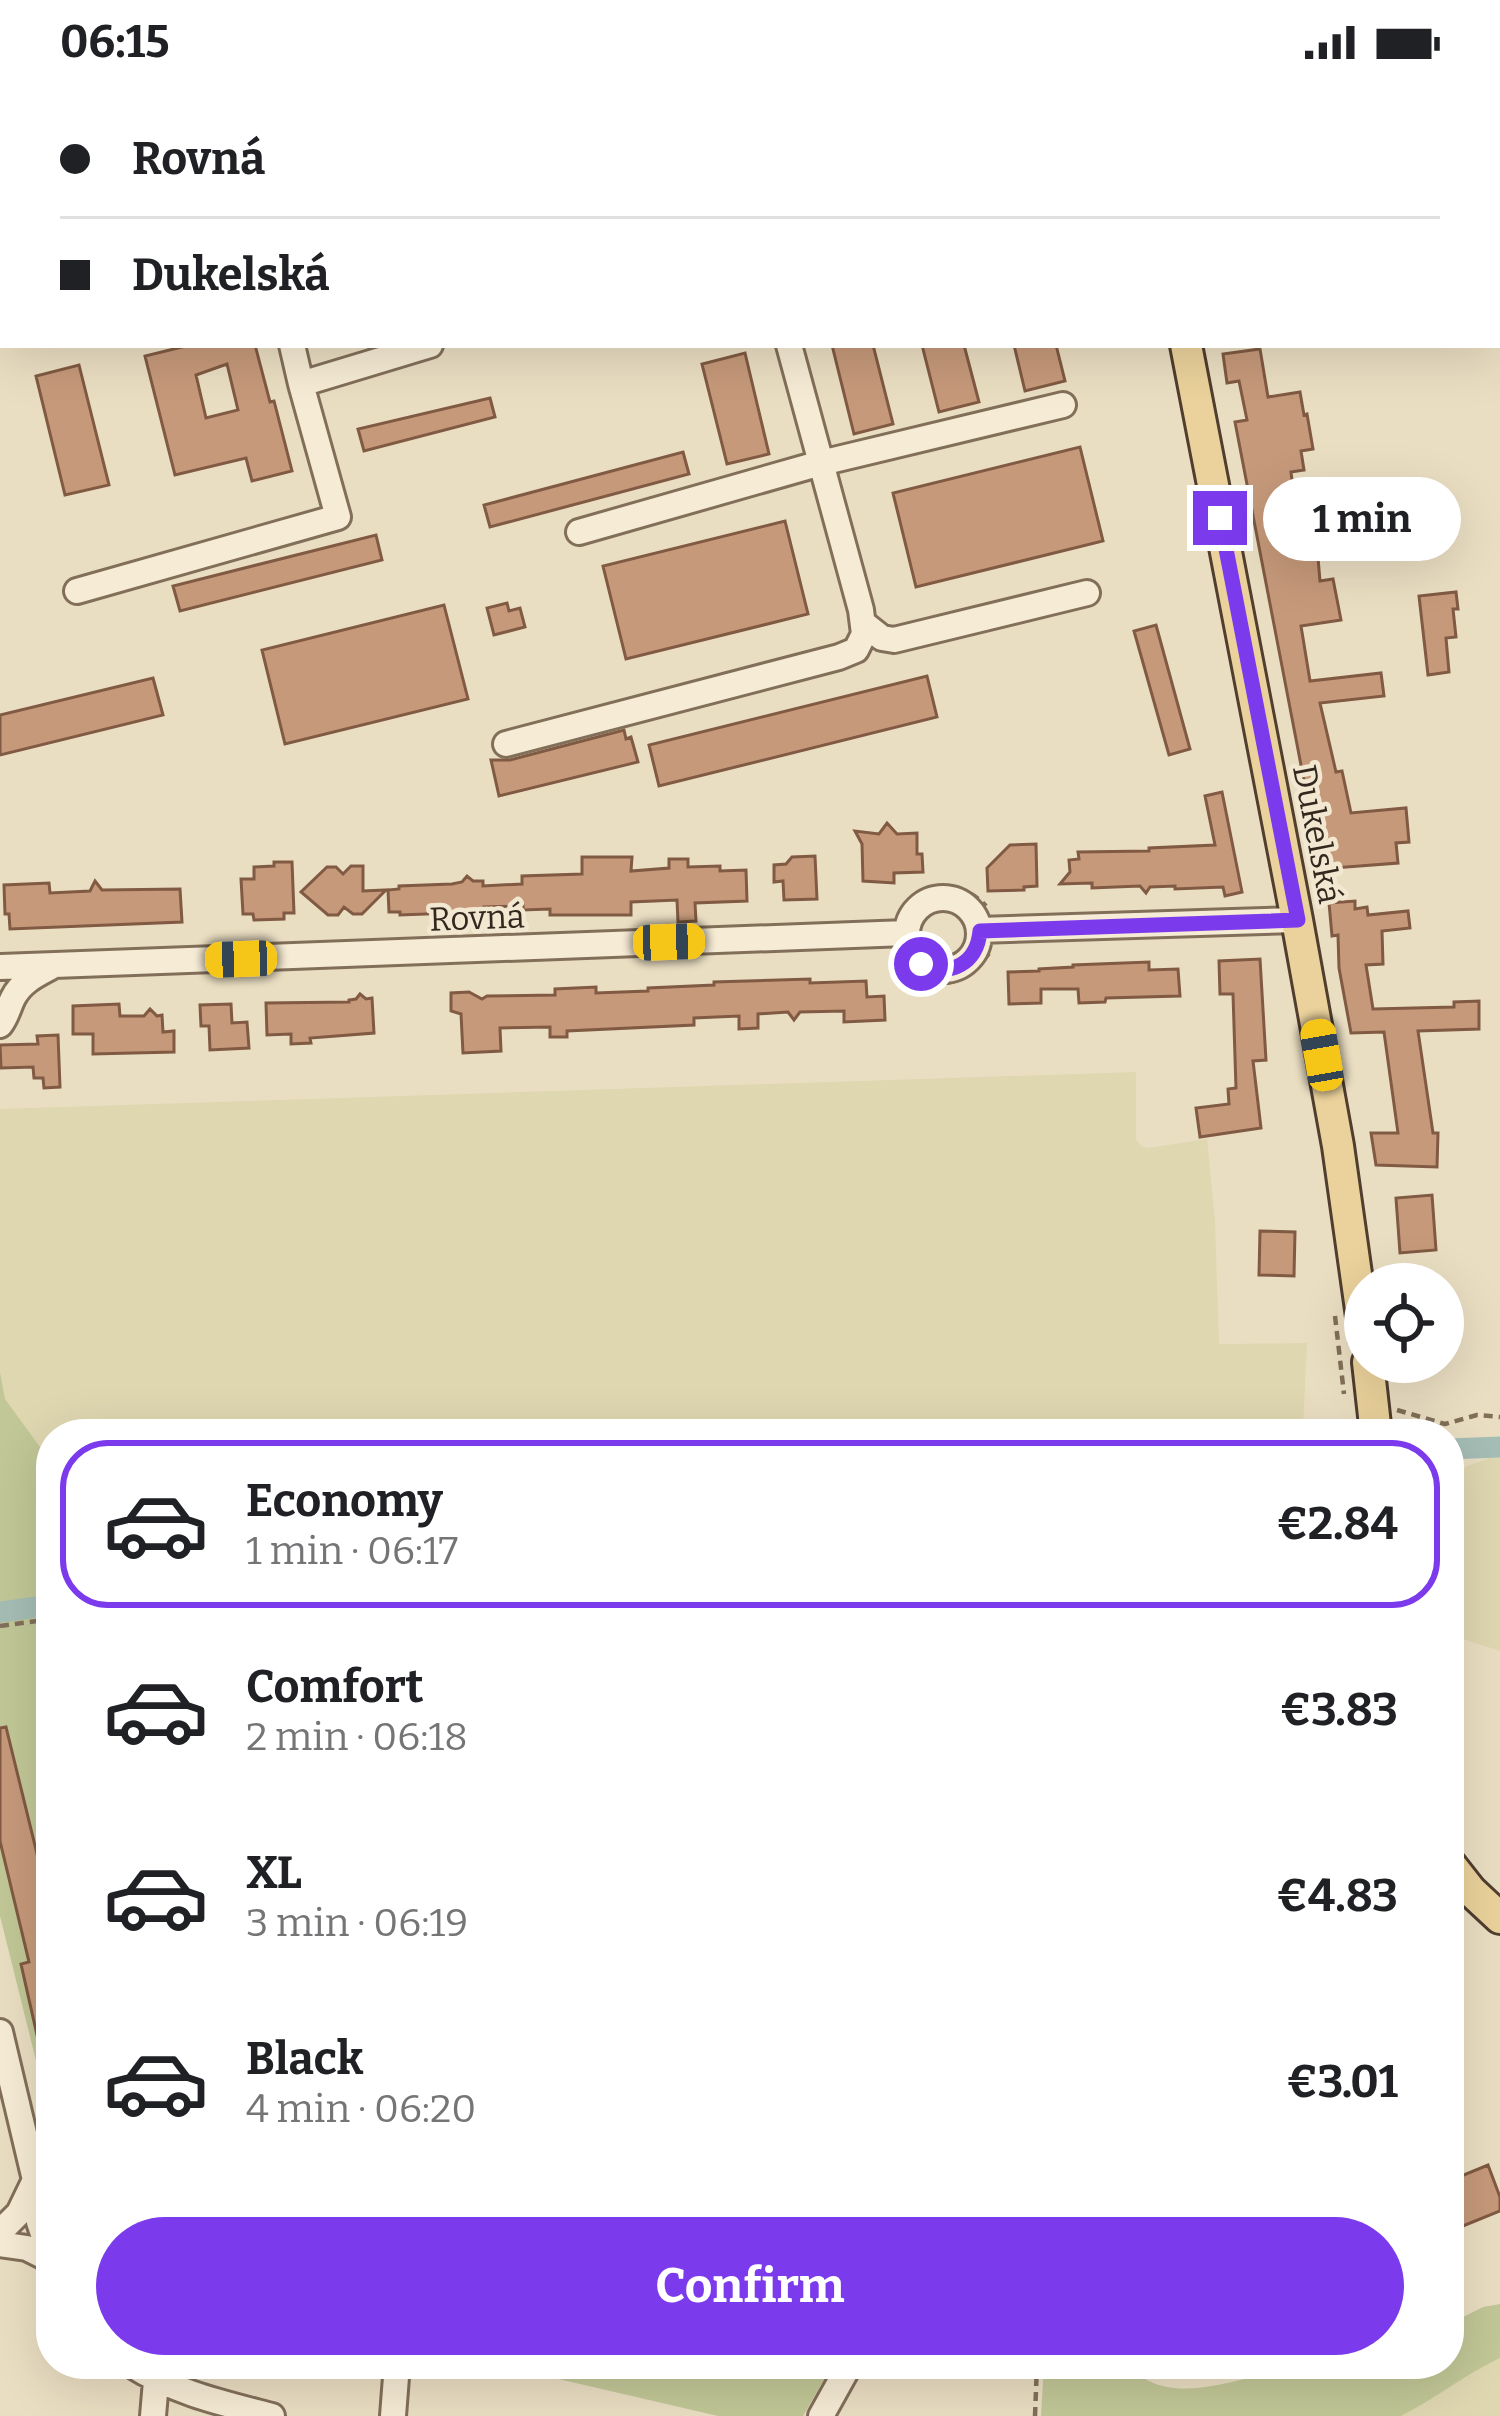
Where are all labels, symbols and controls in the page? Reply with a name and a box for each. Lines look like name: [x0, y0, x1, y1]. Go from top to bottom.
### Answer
text: 06:15: [60, 15, 170, 69]
text: Rovná: [132, 132, 265, 186]
text: Dukelská: [132, 248, 329, 302]
callout: 1 min: [1262, 476, 1460, 560]
route end: [1193, 491, 1247, 545]
text: 1 min: [1313, 496, 1411, 542]
street label: Dukelská: [1284, 761, 1350, 907]
street label: Rovná: [429, 896, 525, 940]
car: [632, 923, 706, 961]
route start: [894, 937, 948, 991]
car: [204, 940, 278, 978]
car: [1298, 1016, 1346, 1094]
map controls: [1344, 1263, 1464, 1383]
button: locate: [1344, 1263, 1464, 1383]
icon: car: [102, 1470, 210, 1578]
text: Economy: [246, 1474, 443, 1528]
text: €2.84: [1277, 1497, 1398, 1551]
text: 1 min · 06:17: [246, 1528, 458, 1574]
icon: car: [102, 1656, 210, 1764]
text: Comfort: [246, 1660, 424, 1714]
text: €3.83: [1280, 1683, 1398, 1737]
text: 2 min · 06:18: [246, 1714, 468, 1760]
icon: car: [102, 1842, 210, 1950]
text: XL: [246, 1846, 302, 1900]
text: €4.83: [1277, 1869, 1398, 1923]
text: 3 min · 06:19: [246, 1900, 468, 1946]
icon: car: [102, 2028, 210, 2136]
text: Black: [246, 2032, 363, 2086]
text: €3.01: [1287, 2055, 1398, 2109]
text: 4 min · 06:20: [246, 2086, 476, 2132]
button: Confirm: [96, 2217, 1404, 2355]

